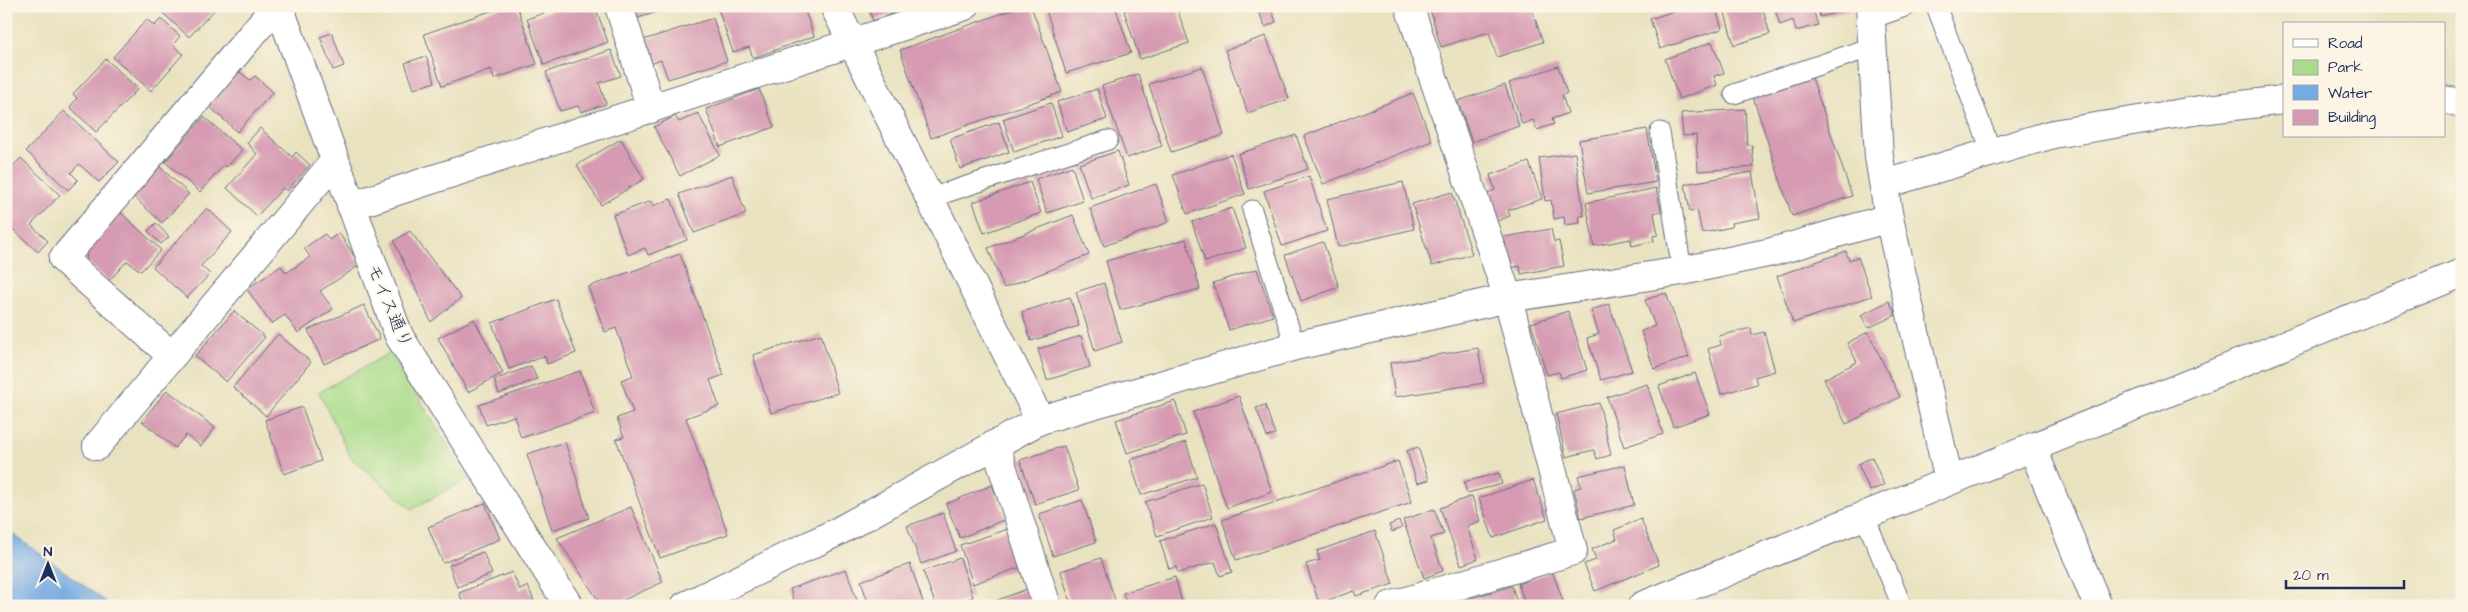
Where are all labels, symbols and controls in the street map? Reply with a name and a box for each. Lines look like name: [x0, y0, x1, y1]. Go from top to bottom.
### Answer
legend: [2283, 22, 2446, 138]
text: Road: [2328, 33, 2363, 54]
text: Park: [2328, 57, 2363, 78]
text: Water: [2328, 83, 2372, 104]
text: Building: [2328, 107, 2376, 129]
street label: モイス通り: [361, 260, 418, 352]
north arrow: [22, 540, 72, 590]
text: N: [44, 542, 53, 562]
scale bar: [2286, 557, 2403, 589]
text: 20 m: [2293, 565, 2329, 586]

